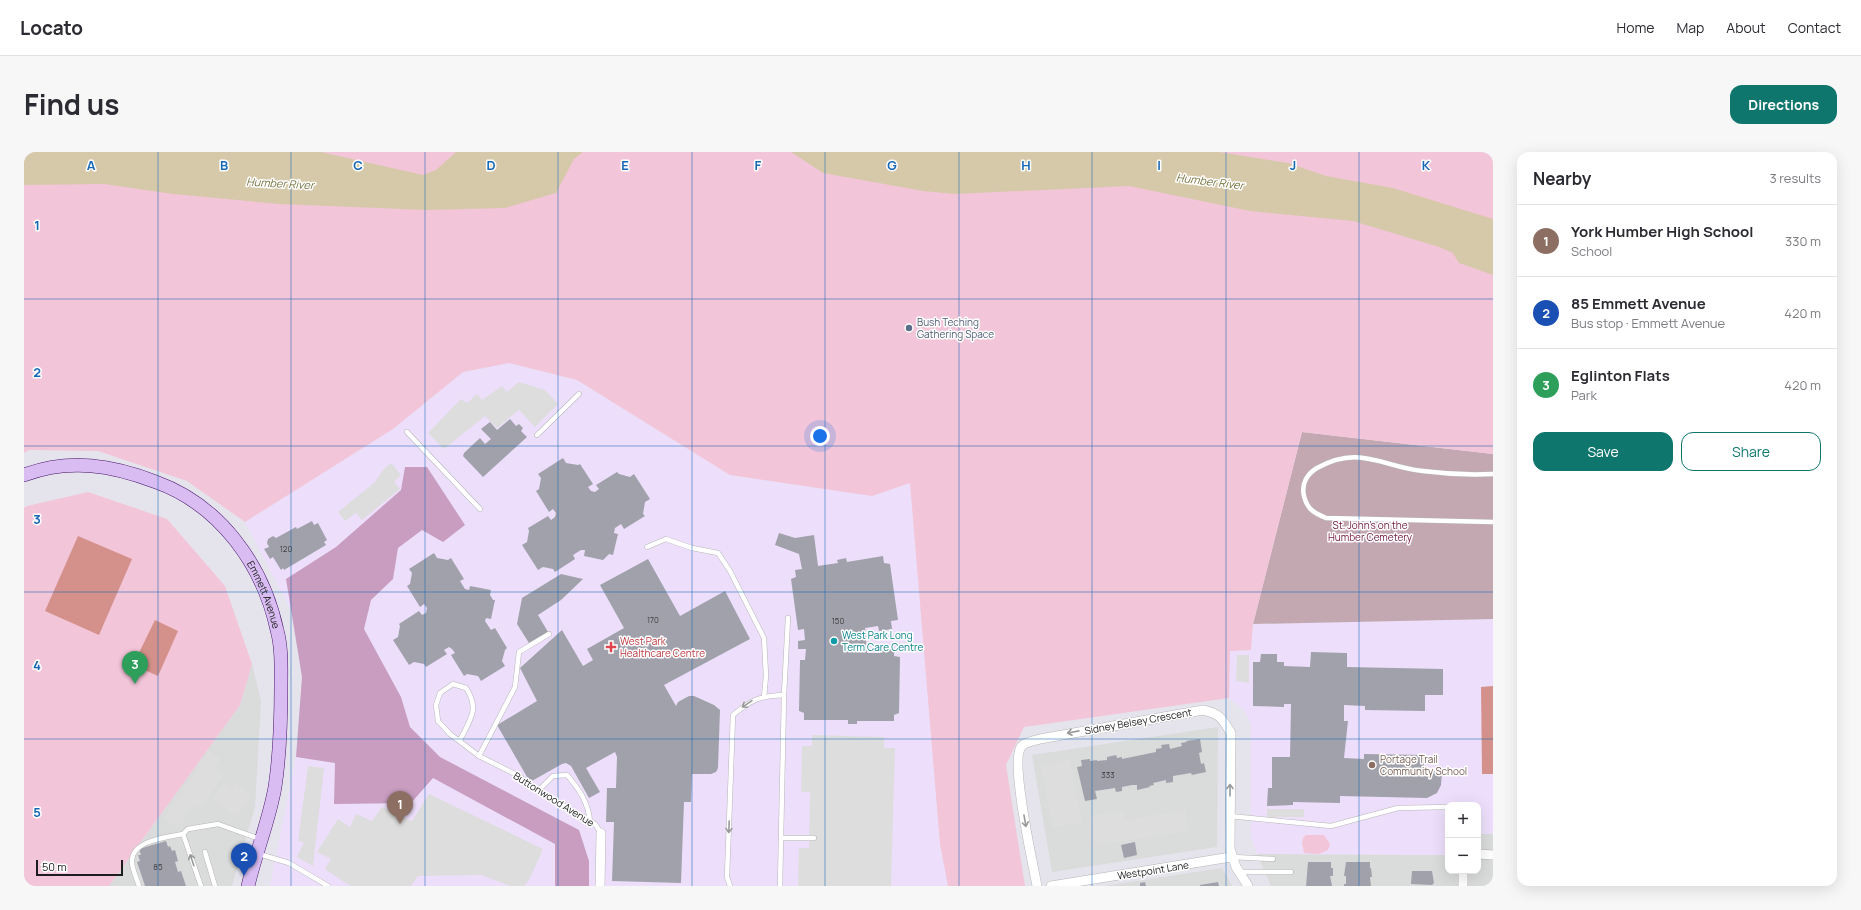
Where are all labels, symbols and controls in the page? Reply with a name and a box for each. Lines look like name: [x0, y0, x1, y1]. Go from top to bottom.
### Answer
text: Locato: [20, 15, 83, 41]
text: Home: [1617, 18, 1654, 37]
text: Map: [1676, 18, 1704, 37]
text: About: [1726, 18, 1766, 37]
text: Contact: [1788, 18, 1841, 37]
text: Find us: [24, 85, 119, 123]
button: Directions: [1730, 85, 1837, 124]
text: A: [87, 156, 96, 174]
text: B: [220, 156, 228, 174]
text: C: [353, 156, 363, 174]
text: D: [486, 156, 496, 174]
text: E: [621, 156, 629, 174]
text: F: [755, 156, 762, 174]
text: G: [887, 156, 897, 174]
text: H: [1021, 156, 1031, 174]
text: I: [1157, 156, 1161, 174]
text: J: [1290, 156, 1296, 174]
text: K: [1422, 156, 1431, 174]
text: Nearby: [1533, 167, 1591, 190]
water label: Humber River: [1175, 169, 1247, 193]
text: 3 results: [1769, 169, 1821, 187]
water label: Humber River: [246, 174, 316, 192]
text: 1: [34, 216, 40, 234]
text: York Humber High School: [1571, 221, 1754, 242]
text: 1: [1543, 232, 1549, 250]
text: 330 m: [1785, 232, 1821, 250]
text: School: [1571, 242, 1612, 260]
text: 85 Emmett Avenue: [1571, 293, 1706, 314]
text: 2: [1542, 304, 1550, 322]
text: 420 m: [1784, 304, 1821, 322]
text: Bus stop · Emmett Avenue: [1571, 314, 1725, 332]
place label: Bush Teching Gathering Space: [917, 315, 994, 341]
marker: Bush Teching Gathering Space: [904, 323, 914, 333]
text: 2: [33, 363, 41, 381]
text: Eglinton Flats: [1571, 365, 1670, 386]
text: 3: [1542, 376, 1550, 394]
text: 420 m: [1784, 376, 1821, 394]
text: Park: [1571, 386, 1597, 404]
your location: [810, 426, 830, 446]
button: Save: [1533, 432, 1673, 471]
button: Share: [1681, 432, 1821, 471]
text: 3: [33, 510, 41, 528]
park label: St. John's on the Humber Cemetery: [1328, 518, 1413, 544]
house number: 120: [280, 543, 292, 554]
street label: Emmett Avenue: [244, 558, 284, 630]
house number: 170: [647, 614, 659, 625]
house number: 150: [832, 615, 844, 626]
place label: West Park Long Term Care Centre: [842, 628, 923, 654]
place label: West Park Healthcare Centre: [620, 634, 705, 660]
marker: West Park Long Term Care Centre: [829, 636, 839, 646]
marker: West Park Healthcare Centre: [605, 641, 617, 653]
pin: 3: [122, 651, 148, 684]
text: 4: [33, 656, 41, 674]
one-way arrow: [741, 700, 752, 708]
street label: Sidney Belsey Crescent: [1083, 705, 1193, 737]
one-way arrow: [1067, 729, 1080, 737]
place label: Portage Trail Community School: [1380, 752, 1467, 778]
marker: Portage Trail Community School: [1367, 760, 1377, 770]
street label: Buttonwood Avenue: [511, 768, 597, 830]
house number: 333: [1101, 769, 1115, 780]
one-way arrow: [1226, 784, 1234, 797]
pin: 1: [387, 791, 413, 824]
map controls: [1445, 802, 1481, 874]
button: +: [1445, 802, 1481, 838]
text: 5: [33, 803, 41, 821]
one-way arrow: [1021, 815, 1029, 828]
one-way arrow: [725, 820, 732, 833]
button: −: [1445, 838, 1481, 874]
pin: 2: [231, 843, 257, 876]
one-way arrow: [188, 854, 195, 867]
street label: Westpoint Lane: [1116, 857, 1190, 883]
scale bar: [36, 858, 123, 877]
text: 50 m: [42, 859, 67, 874]
house number: 85: [153, 861, 163, 872]

